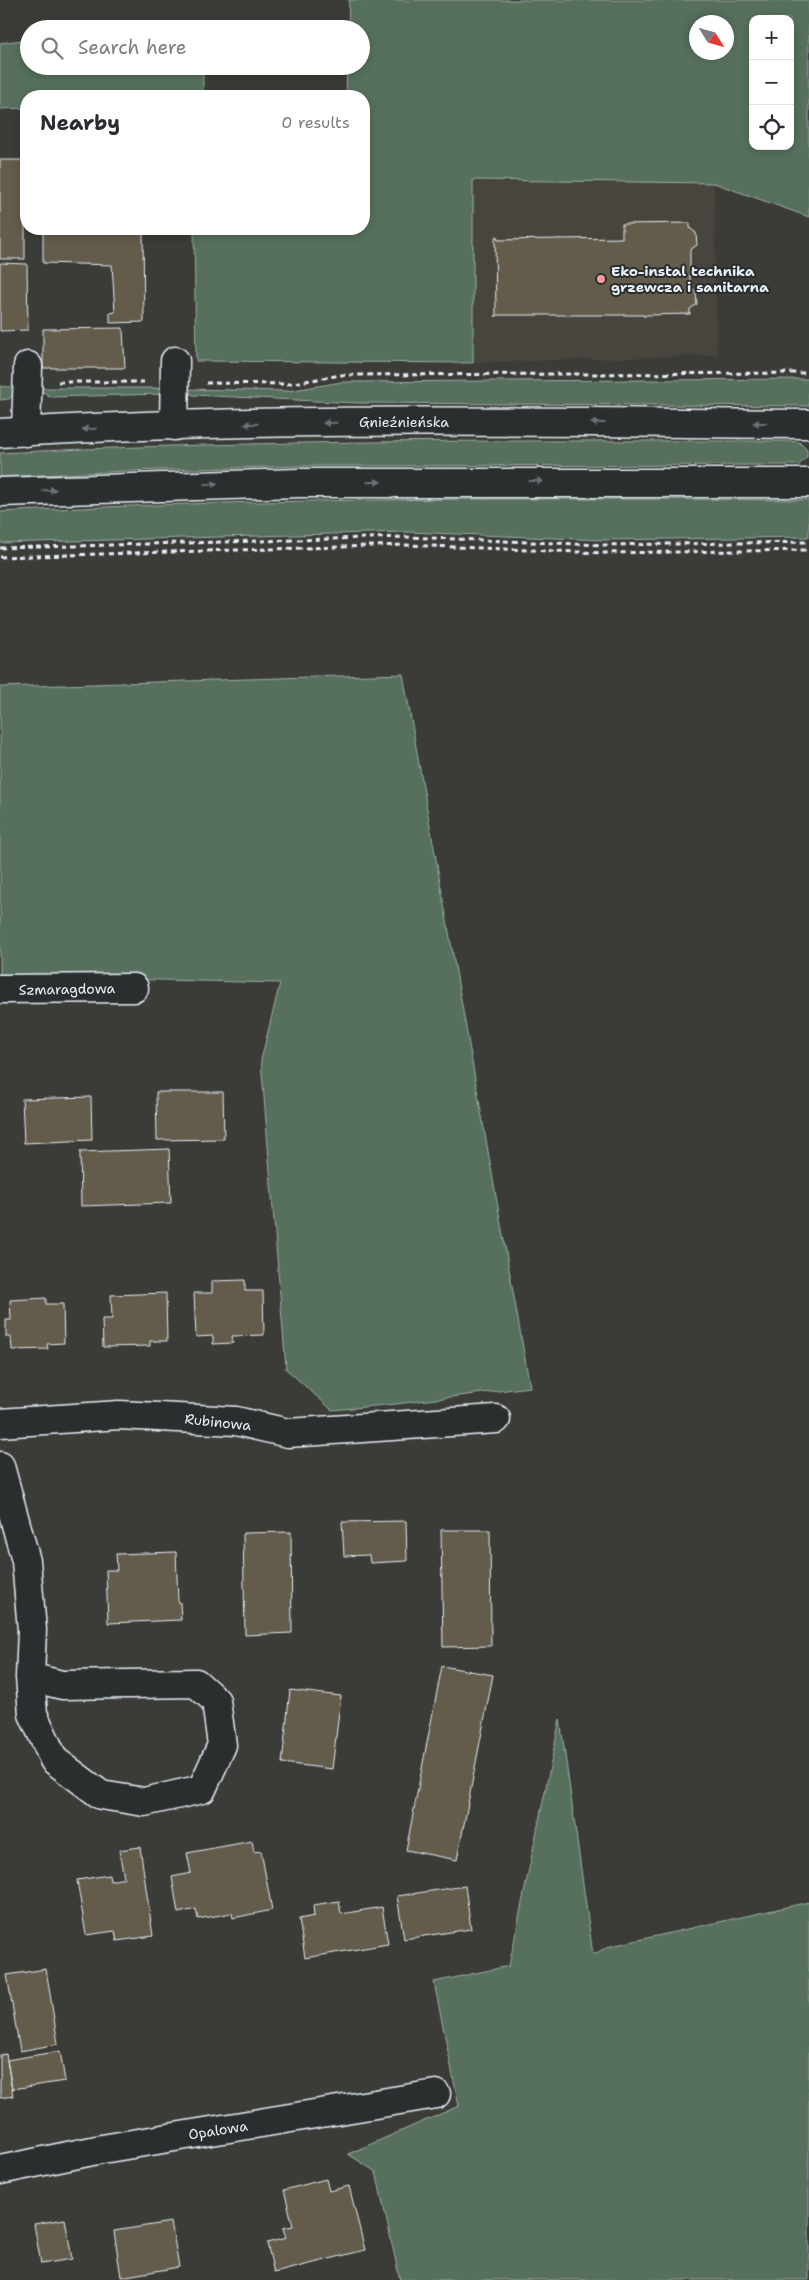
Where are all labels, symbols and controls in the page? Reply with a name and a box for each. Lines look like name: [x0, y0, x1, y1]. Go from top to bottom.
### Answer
north arrow: [689, 15, 734, 60]
map controls: [749, 15, 794, 150]
button: +: [749, 15, 794, 60]
search box: [20, 20, 370, 75]
icon: search: [38, 34, 66, 62]
text: Search here: [78, 35, 187, 60]
button: −: [749, 60, 794, 105]
button: locate: [749, 105, 794, 150]
text: Nearby: [40, 109, 120, 137]
text: 0 results: [281, 112, 350, 133]
place label: Eko-instal technika grzewcza i sanitarna: [611, 262, 769, 296]
marker: Eko-instal technika grzewcza i sanitarna: [595, 273, 607, 285]
street label: Gnieźnieńska: [359, 413, 449, 431]
one-way arrow: [322, 419, 338, 427]
one-way arrow: [590, 419, 606, 427]
one-way arrow: [752, 419, 768, 427]
one-way arrow: [243, 420, 259, 428]
one-way arrow: [81, 425, 97, 433]
one-way arrow: [528, 477, 544, 485]
one-way arrow: [366, 478, 382, 486]
one-way arrow: [203, 480, 219, 488]
one-way arrow: [41, 485, 57, 493]
street label: Szmaragdowa: [19, 979, 116, 999]
street label: Rubinowa: [184, 1410, 252, 1434]
street label: Opalowa: [187, 2116, 249, 2144]

